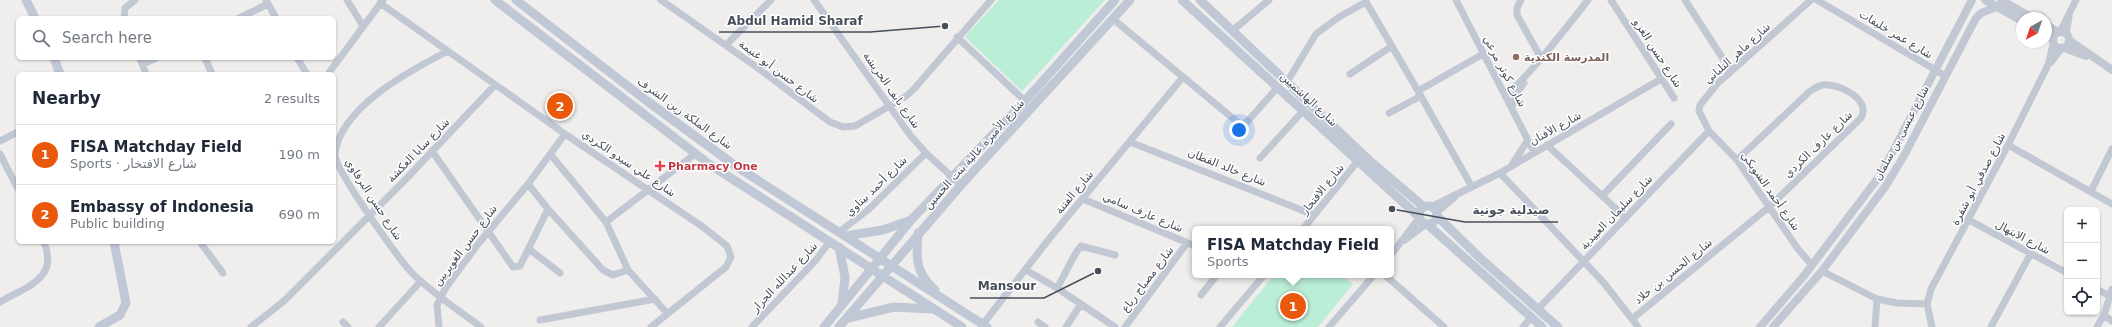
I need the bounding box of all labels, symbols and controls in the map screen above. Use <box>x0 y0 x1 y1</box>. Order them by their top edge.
street label: شارع عمر خليفات <box>1857 7 1935 61</box>
callout: Abdul Hamid Sharaf <box>719 8 870 32</box>
north arrow <box>2016 12 2052 48</box>
text: Abdul Hamid Sharaf <box>727 14 863 28</box>
search box <box>16 16 336 60</box>
street label: شارع حسن الغزو <box>1630 16 1685 90</box>
street label: شارع ماهر التلباني <box>1701 20 1773 87</box>
icon: search <box>30 27 52 49</box>
text: Search here <box>62 29 152 47</box>
street label: شارع كوثر مرعي <box>1480 33 1529 109</box>
street label: شارع حسن أبو غنيمة <box>736 36 822 106</box>
street label: شارع نايف الخريشة <box>860 49 923 131</box>
place label: المدرسة الكندية <box>1524 51 1609 64</box>
marker: المدرسة الكندية <box>1511 52 1521 62</box>
street label: شارع الهاشميين <box>1277 70 1340 129</box>
street label: شارع الملكة زين الشرف <box>635 75 735 152</box>
street label: شارع عيسى بن سلمان <box>1871 83 1932 183</box>
text: Nearby <box>32 88 101 108</box>
text: 2 results <box>264 91 320 106</box>
pin: 2 <box>547 91 573 121</box>
street label: شارع الأميرة عالية بنت الحسين <box>921 96 1027 212</box>
street label: شارع الأفنان <box>1527 108 1583 148</box>
street label: شارع عارف الكردي <box>1781 108 1855 180</box>
street label: شارع سابا العكشة <box>385 116 452 185</box>
your location <box>1229 120 1249 140</box>
street label: شارع علي سيدو الكردي <box>579 127 678 200</box>
street label: شارع صدقي أبو شقرة <box>1948 130 2008 228</box>
text: FISA Matchday Field <box>70 138 242 156</box>
street label: شارع خالد القطان <box>1186 146 1268 189</box>
text: 1 <box>40 147 50 162</box>
text: 190 m <box>278 147 320 162</box>
street label: شارع أحمد الشوبكي <box>1738 149 1804 233</box>
street label: شارع أحمد بيتاوي <box>842 153 910 219</box>
text: Sports · شارع الافتخار <box>70 156 197 171</box>
street label: شارع حسن البرقاوي <box>342 156 405 243</box>
place label: Pharmacy One <box>668 160 758 173</box>
marker: Pharmacy One <box>655 161 665 171</box>
street label: شارع الافتخار <box>1297 161 1347 218</box>
street label: شارع الفتنة <box>1053 168 1096 217</box>
street label: شارع سليمان العبيدية <box>1577 172 1655 252</box>
street label: شارع عارف سامي <box>1101 190 1185 235</box>
text: Embassy of Indonesia <box>70 198 254 216</box>
callout: صيدلية جونية <box>1465 198 1558 222</box>
street label: شارع حسن الغويريين <box>431 202 500 288</box>
text: صيدلية جونية <box>1472 203 1550 218</box>
text: 2 <box>40 207 50 222</box>
text: 690 m <box>278 207 320 222</box>
map controls <box>2064 207 2100 315</box>
button: + <box>2064 207 2100 243</box>
text: Public building <box>70 216 165 231</box>
street label: شارع الابتهال <box>1993 218 2052 257</box>
popup <box>1192 226 1394 278</box>
text: FISA Matchday Field <box>1207 236 1379 254</box>
street label: شارع الحسن بن خلاد <box>1632 236 1715 307</box>
street label: شارع عبدالله الجزار <box>748 240 820 316</box>
button: − <box>2064 243 2100 279</box>
street label: شارع مصباح رباع <box>1118 244 1176 315</box>
text: Sports <box>1207 254 1249 269</box>
callout: Mansour <box>970 274 1044 298</box>
text: Mansour <box>978 279 1036 293</box>
button: locate <box>2064 279 2100 315</box>
pin: 1 <box>1280 291 1306 321</box>

